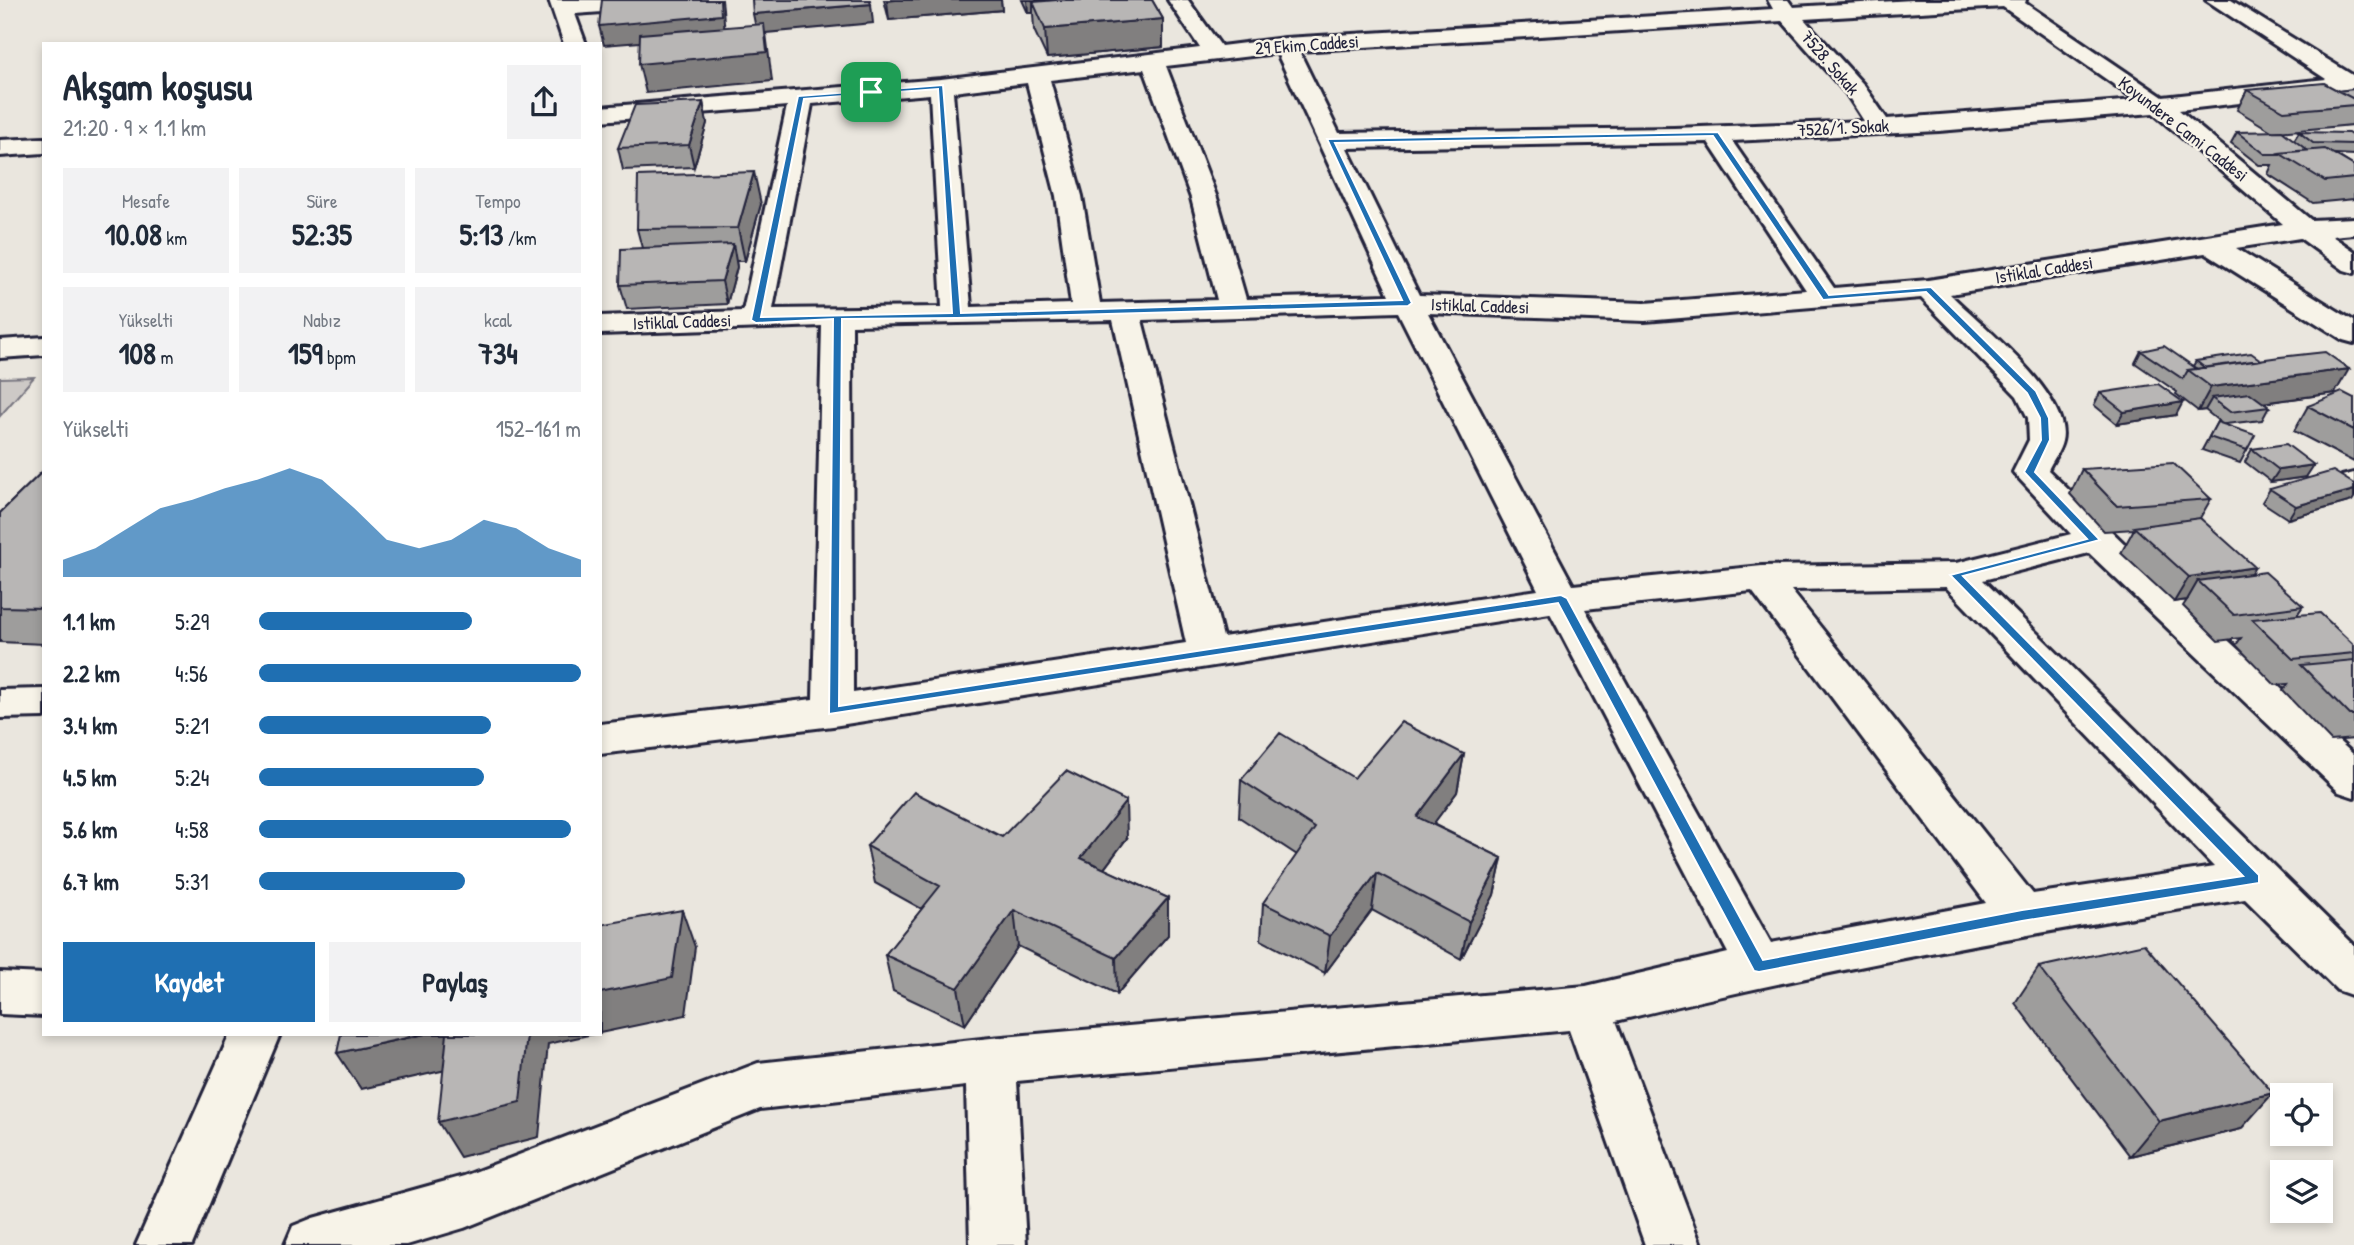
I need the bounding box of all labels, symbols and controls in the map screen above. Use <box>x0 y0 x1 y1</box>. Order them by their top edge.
street label: 7528. Sokak <box>1795 25 1866 101</box>
street label: 29 Ekim Caddesi <box>1254 28 1360 61</box>
text: Akşam koşusu <box>63 60 252 112</box>
pin <box>841 62 901 122</box>
button: share <box>507 65 581 139</box>
street label: Koyundere Cami Caddesi <box>2113 70 2253 187</box>
icon: arrive <box>852 73 890 111</box>
text: 21:20 · 9 × 1.1 km <box>63 112 206 143</box>
street label: 7526/1. Sokak <box>1796 113 1890 142</box>
text: Mesafe <box>122 188 170 214</box>
text: Süre <box>306 188 338 214</box>
text: Tempo <box>475 188 521 214</box>
text: 10.08 <box>105 214 162 254</box>
text: 52:35 <box>292 214 352 254</box>
text: 5:13 <box>459 214 503 254</box>
text: km <box>162 225 187 251</box>
text: /km <box>503 225 537 251</box>
street label: Istiklal Caddesi <box>1993 249 2095 290</box>
street label: Istiklal Caddesi <box>1430 291 1530 320</box>
text: Yükselti <box>119 307 173 333</box>
text: Nabız <box>303 307 341 333</box>
text: kcal <box>484 307 512 333</box>
street label: Istiklal Caddesi <box>632 307 732 336</box>
text: 108 <box>119 333 156 373</box>
text: 159 <box>288 333 323 373</box>
text: 734 <box>478 333 518 373</box>
text: m <box>156 344 173 370</box>
text: bpm <box>323 344 356 370</box>
text: Yükselti <box>63 413 129 444</box>
text: 152–161 m <box>496 413 581 444</box>
text: 1.1 km <box>63 606 115 637</box>
text: 5:29 <box>175 606 209 637</box>
text: 2.2 km <box>63 658 120 689</box>
text: 4:56 <box>175 658 208 689</box>
text: 3.4 km <box>63 710 117 741</box>
text: 5:21 <box>175 710 209 741</box>
text: 4.5 km <box>63 762 117 793</box>
text: 5:24 <box>175 762 209 793</box>
text: 5.6 km <box>63 814 117 845</box>
text: 4:58 <box>175 814 209 845</box>
text: 6.7 km <box>63 866 119 897</box>
text: 5:31 <box>175 866 209 897</box>
button: Kaydet <box>63 942 315 1022</box>
button: Paylaş <box>329 942 581 1022</box>
map controls <box>2270 1083 2333 1223</box>
button: locate <box>2270 1083 2333 1146</box>
button: layers <box>2270 1160 2333 1223</box>

